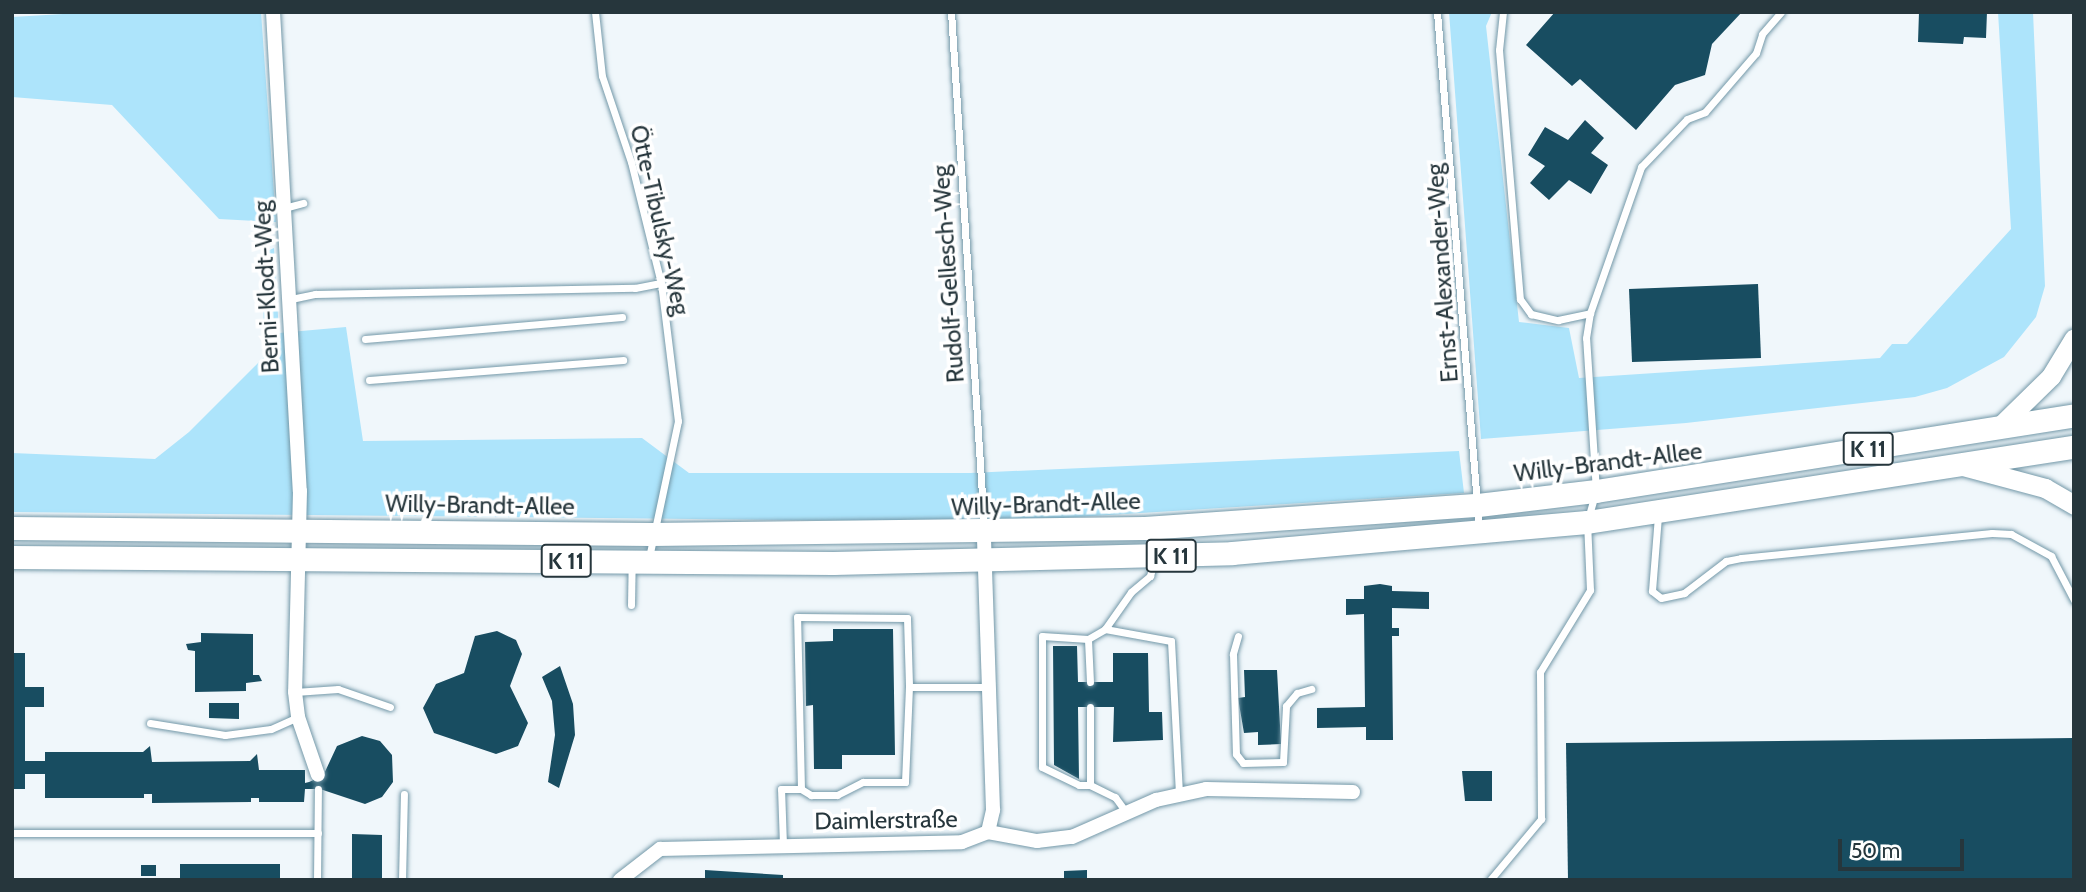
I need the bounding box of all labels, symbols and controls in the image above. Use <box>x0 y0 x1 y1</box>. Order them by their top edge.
street label: Ötte-Tibulsky-Weg <box>624 122 696 318</box>
street label: Ernst-Alexander-Weg <box>1420 163 1464 383</box>
street label: Rudolf-Gellesch-Weg <box>926 164 970 384</box>
street label: Berni-Klodt-Weg <box>247 200 285 374</box>
road number: K 11 <box>1842 430 1894 468</box>
street label: Willy-Brandt-Allee <box>1512 436 1704 488</box>
street label: Willy-Brandt-Allee <box>951 486 1141 522</box>
street label: Willy-Brandt-Allee <box>385 489 575 521</box>
road number: K 11 <box>1145 536 1197 576</box>
road number: K 11 <box>540 541 592 580</box>
street label: Daimlerstraße <box>814 804 958 836</box>
scale bar <box>1841 826 1967 870</box>
text: 50 m <box>1851 838 1900 863</box>

